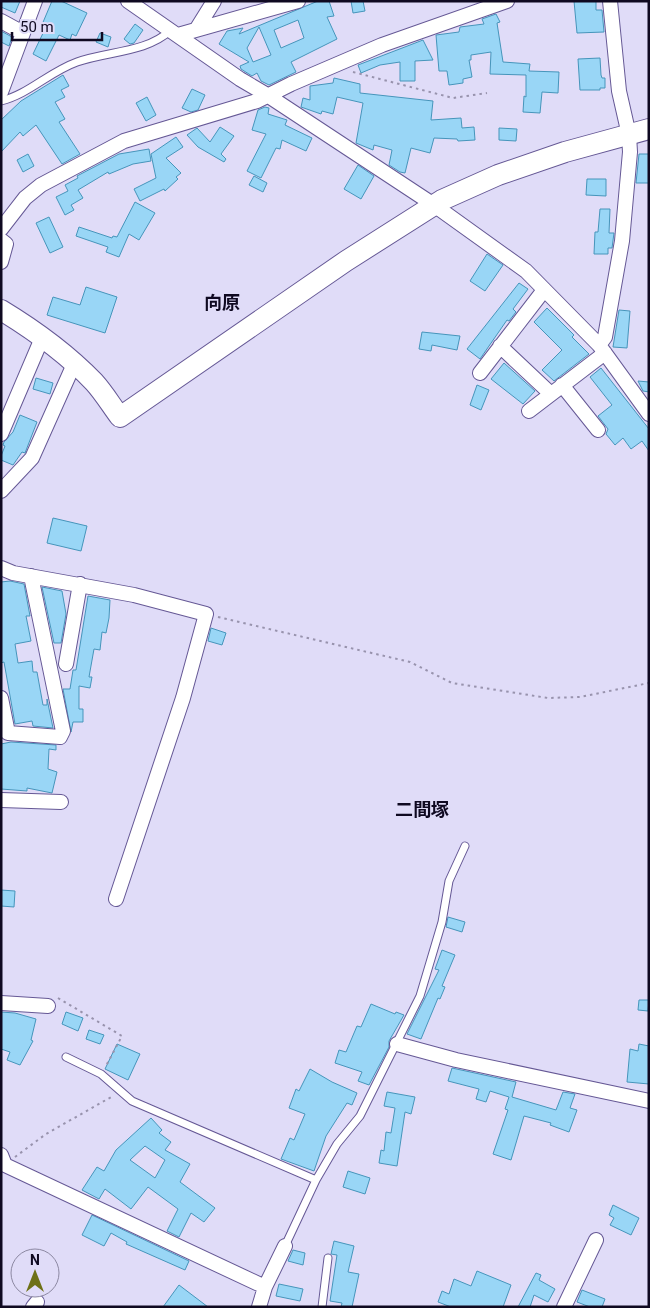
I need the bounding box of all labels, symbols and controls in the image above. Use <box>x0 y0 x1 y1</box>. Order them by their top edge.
scale bar <box>12 10 102 42</box>
text: 50 m <box>20 18 54 36</box>
district label: 向原 <box>204 292 240 313</box>
district label: 二間塚 <box>395 799 449 820</box>
north arrow <box>10 1248 60 1298</box>
text: N <box>30 1252 40 1268</box>

